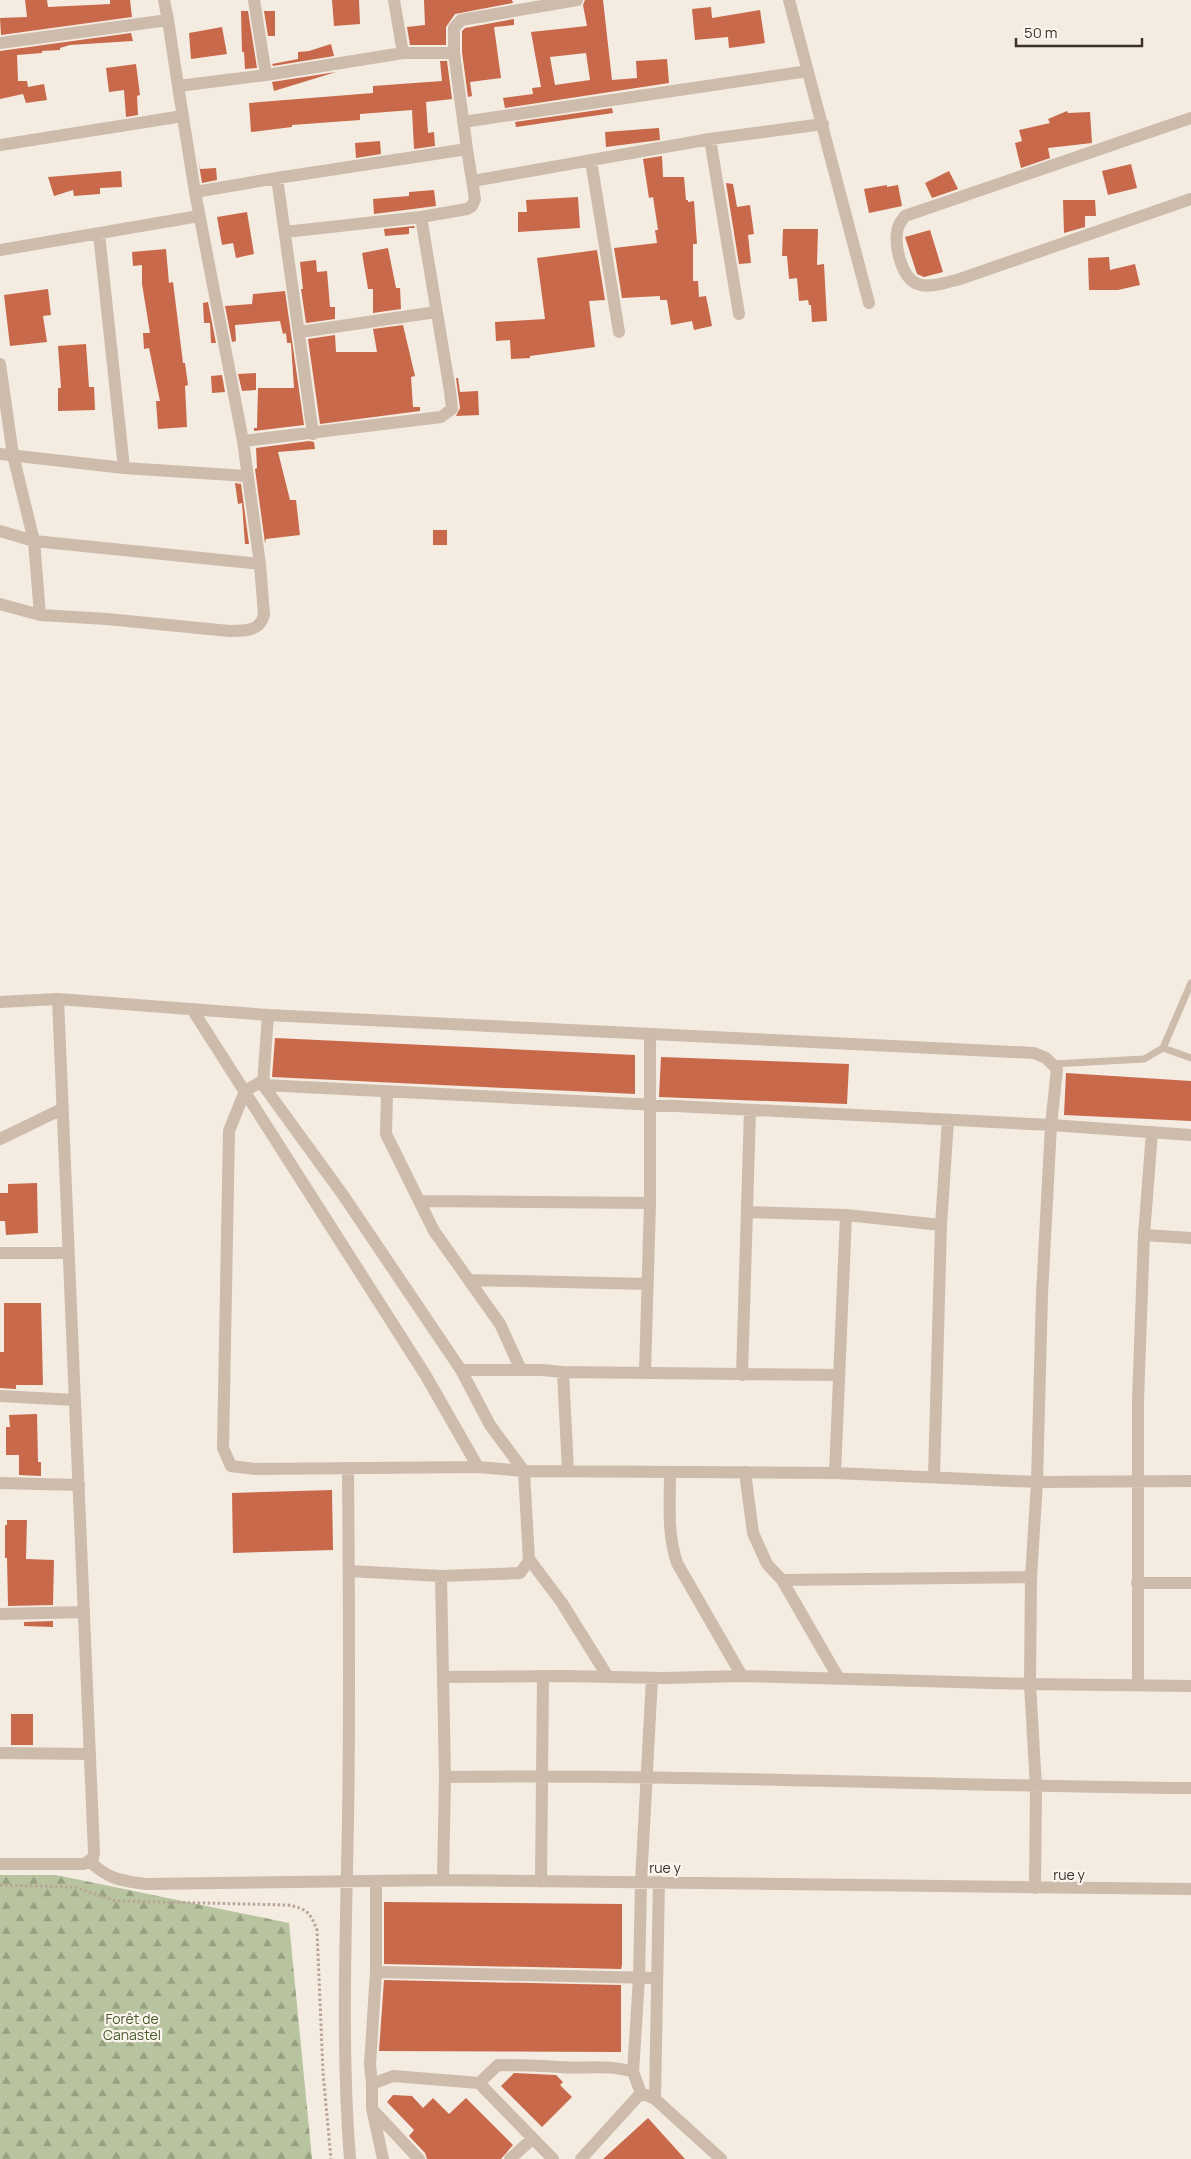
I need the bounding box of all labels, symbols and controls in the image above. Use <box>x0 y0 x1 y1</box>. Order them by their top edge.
scale bar <box>1016 15 1142 47</box>
text: 50 m <box>1024 22 1058 43</box>
street label: rue y <box>649 1858 681 1877</box>
street label: rue y <box>1053 1865 1085 1884</box>
park label: Forêt de Canastel <box>103 2009 161 2044</box>

